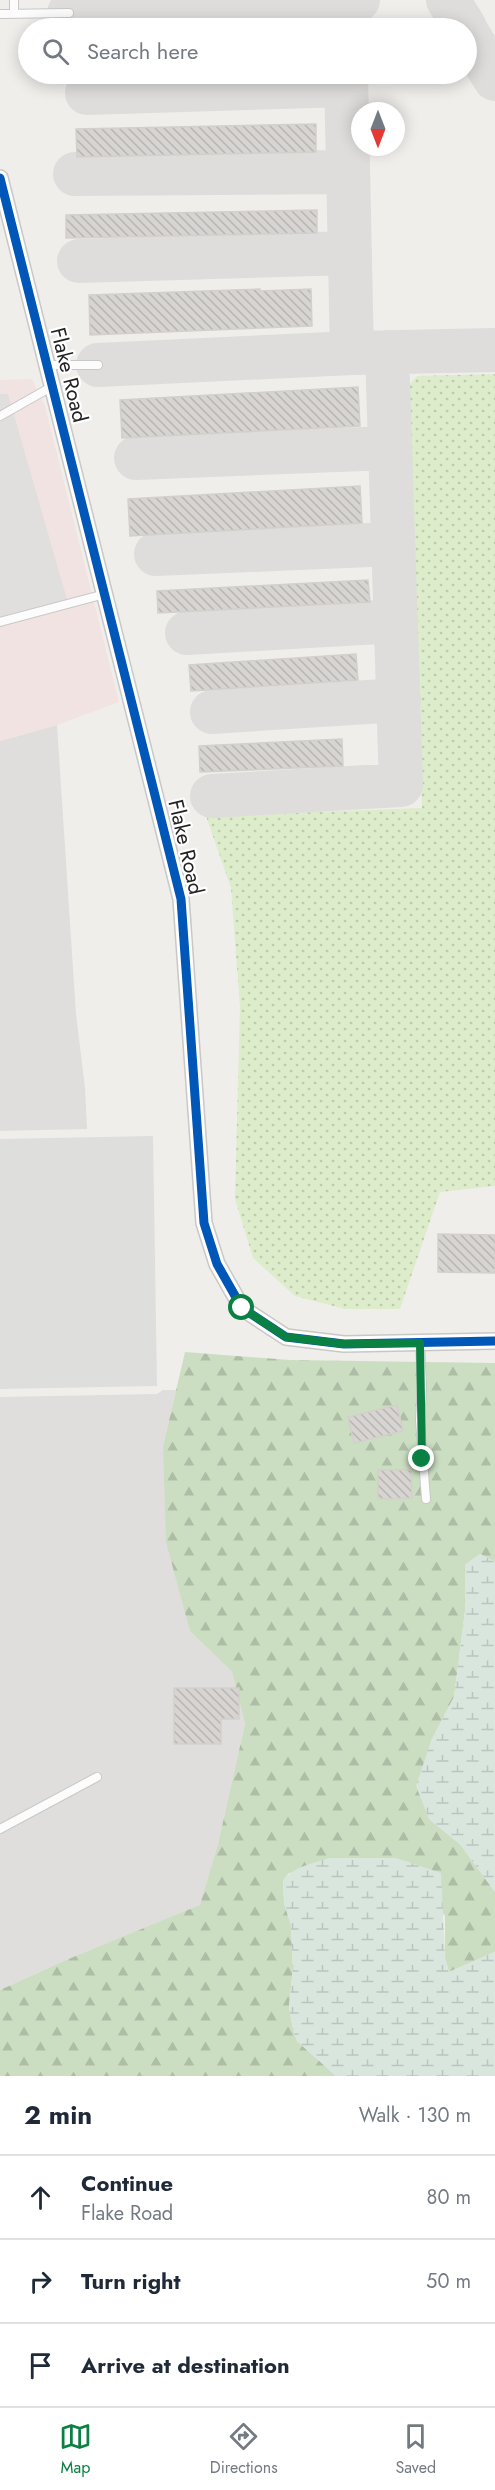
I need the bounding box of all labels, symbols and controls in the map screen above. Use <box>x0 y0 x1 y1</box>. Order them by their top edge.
search box <box>18 18 477 84</box>
icon: search <box>39 35 72 68</box>
text: Search here <box>87 35 198 67</box>
north arrow <box>351 102 405 156</box>
street label: Flake Road <box>43 324 95 426</box>
street label: Flake Road <box>160 796 212 898</box>
route start <box>228 1294 254 1320</box>
route end <box>408 1445 434 1471</box>
text: 2 min <box>24 2096 92 2134</box>
text: Walk · 130 m <box>359 2101 471 2130</box>
text: Continue <box>81 2167 173 2199</box>
icon: ahead <box>24 2181 57 2214</box>
text: 80 m <box>426 2183 471 2212</box>
text: Flake Road <box>81 2199 173 2228</box>
icon: right <box>24 2265 57 2298</box>
text: Turn right <box>81 2265 181 2297</box>
text: 50 m <box>426 2267 471 2296</box>
icon: arrive <box>24 2349 57 2382</box>
text: Arrive at destination <box>81 2349 290 2381</box>
tab: Map <box>59 2420 92 2479</box>
tab: Directions <box>210 2420 278 2479</box>
tab: Saved <box>395 2420 436 2479</box>

